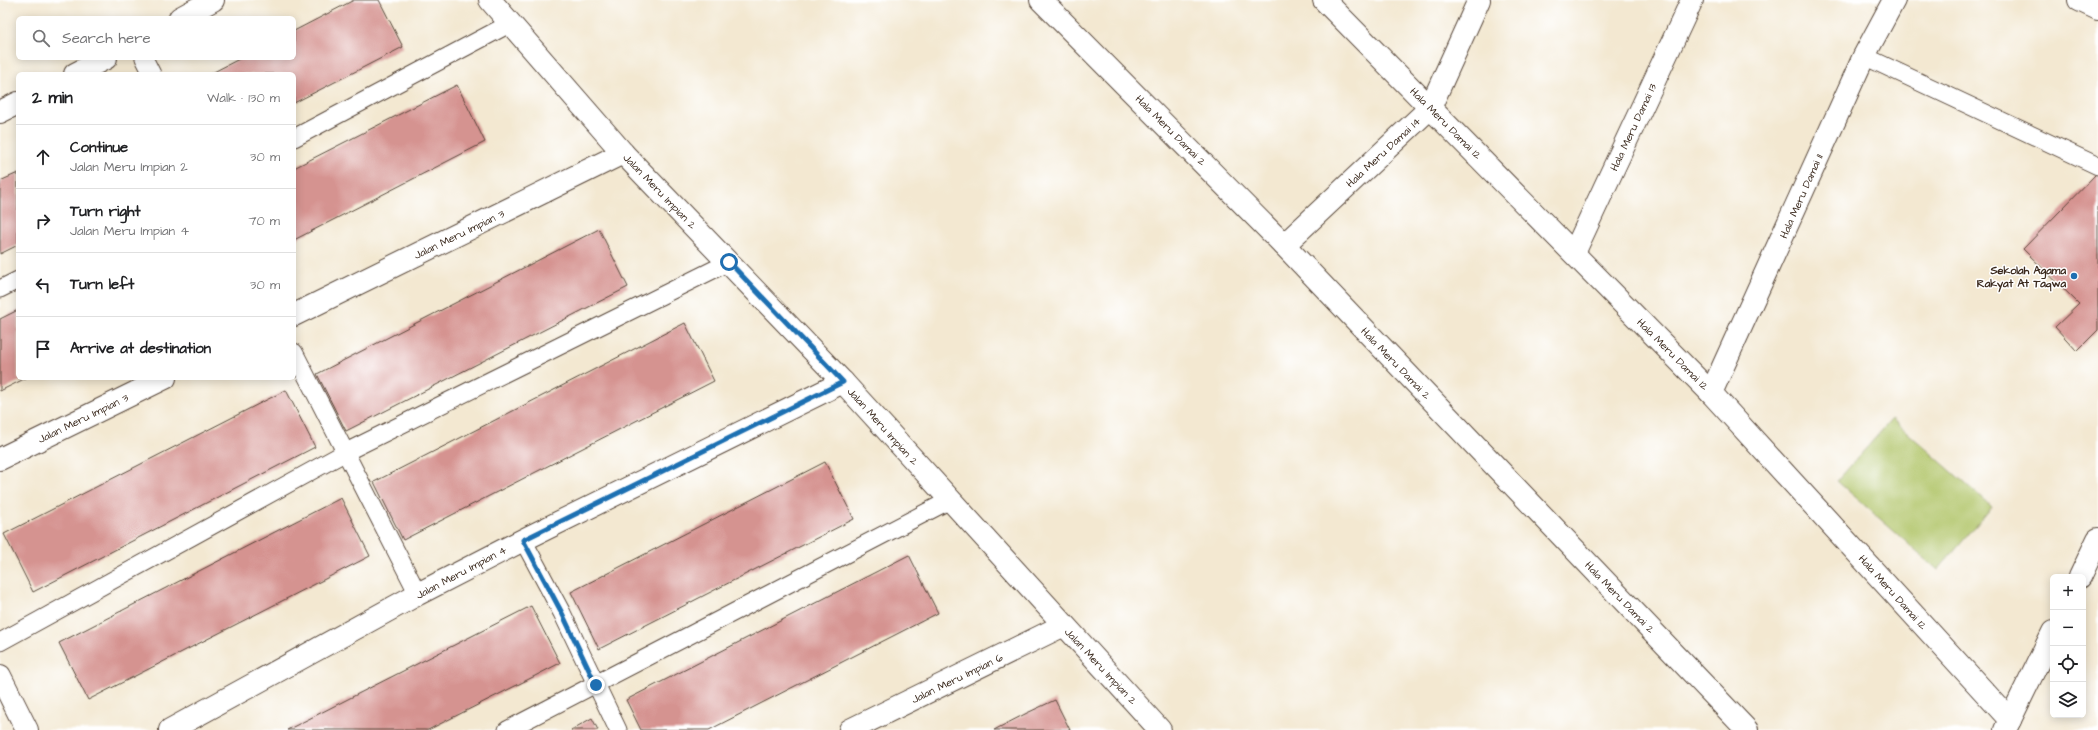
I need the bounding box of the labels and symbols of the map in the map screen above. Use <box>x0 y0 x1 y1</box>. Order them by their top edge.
street label: Hala Meru Damai 13 <box>1607 81 1661 173</box>
street label: Hala Meru Damai 12 <box>1406 84 1485 163</box>
street label: Hala Meru Damai 2 <box>1132 92 1210 170</box>
street label: Hala Meru Damai 14 <box>1343 113 1424 191</box>
street label: Jalan Meru Impian 2 <box>620 150 700 233</box>
street label: Hala Meru Damai 11 <box>1776 151 1827 241</box>
street label: Jalan Meru Impian 3 <box>411 206 507 263</box>
route start <box>720 253 738 271</box>
place label: Sekolah Agama Rakyat At Taqwa <box>1977 263 2066 293</box>
marker: Sekolah Agama Rakyat At Taqwa <box>2069 271 2079 281</box>
street label: Hala Meru Damai 12 <box>1633 315 1712 394</box>
street label: Hala Meru Damai 2 <box>1357 324 1434 403</box>
street label: Jalan Meru Impian 2 <box>844 384 922 469</box>
street label: Jalan Meru Impian 3 <box>35 390 131 447</box>
street label: Jalan Meru Impian 4 <box>413 542 510 603</box>
street label: Hala Meru Damai 12 <box>1855 552 1931 633</box>
street label: Hala Meru Damai 2 <box>1581 558 1658 637</box>
street label: Jalan Meru Impian 2 <box>1061 625 1141 708</box>
street label: Jalan Meru Impian 6 <box>909 650 1006 707</box>
route end <box>587 676 605 694</box>

